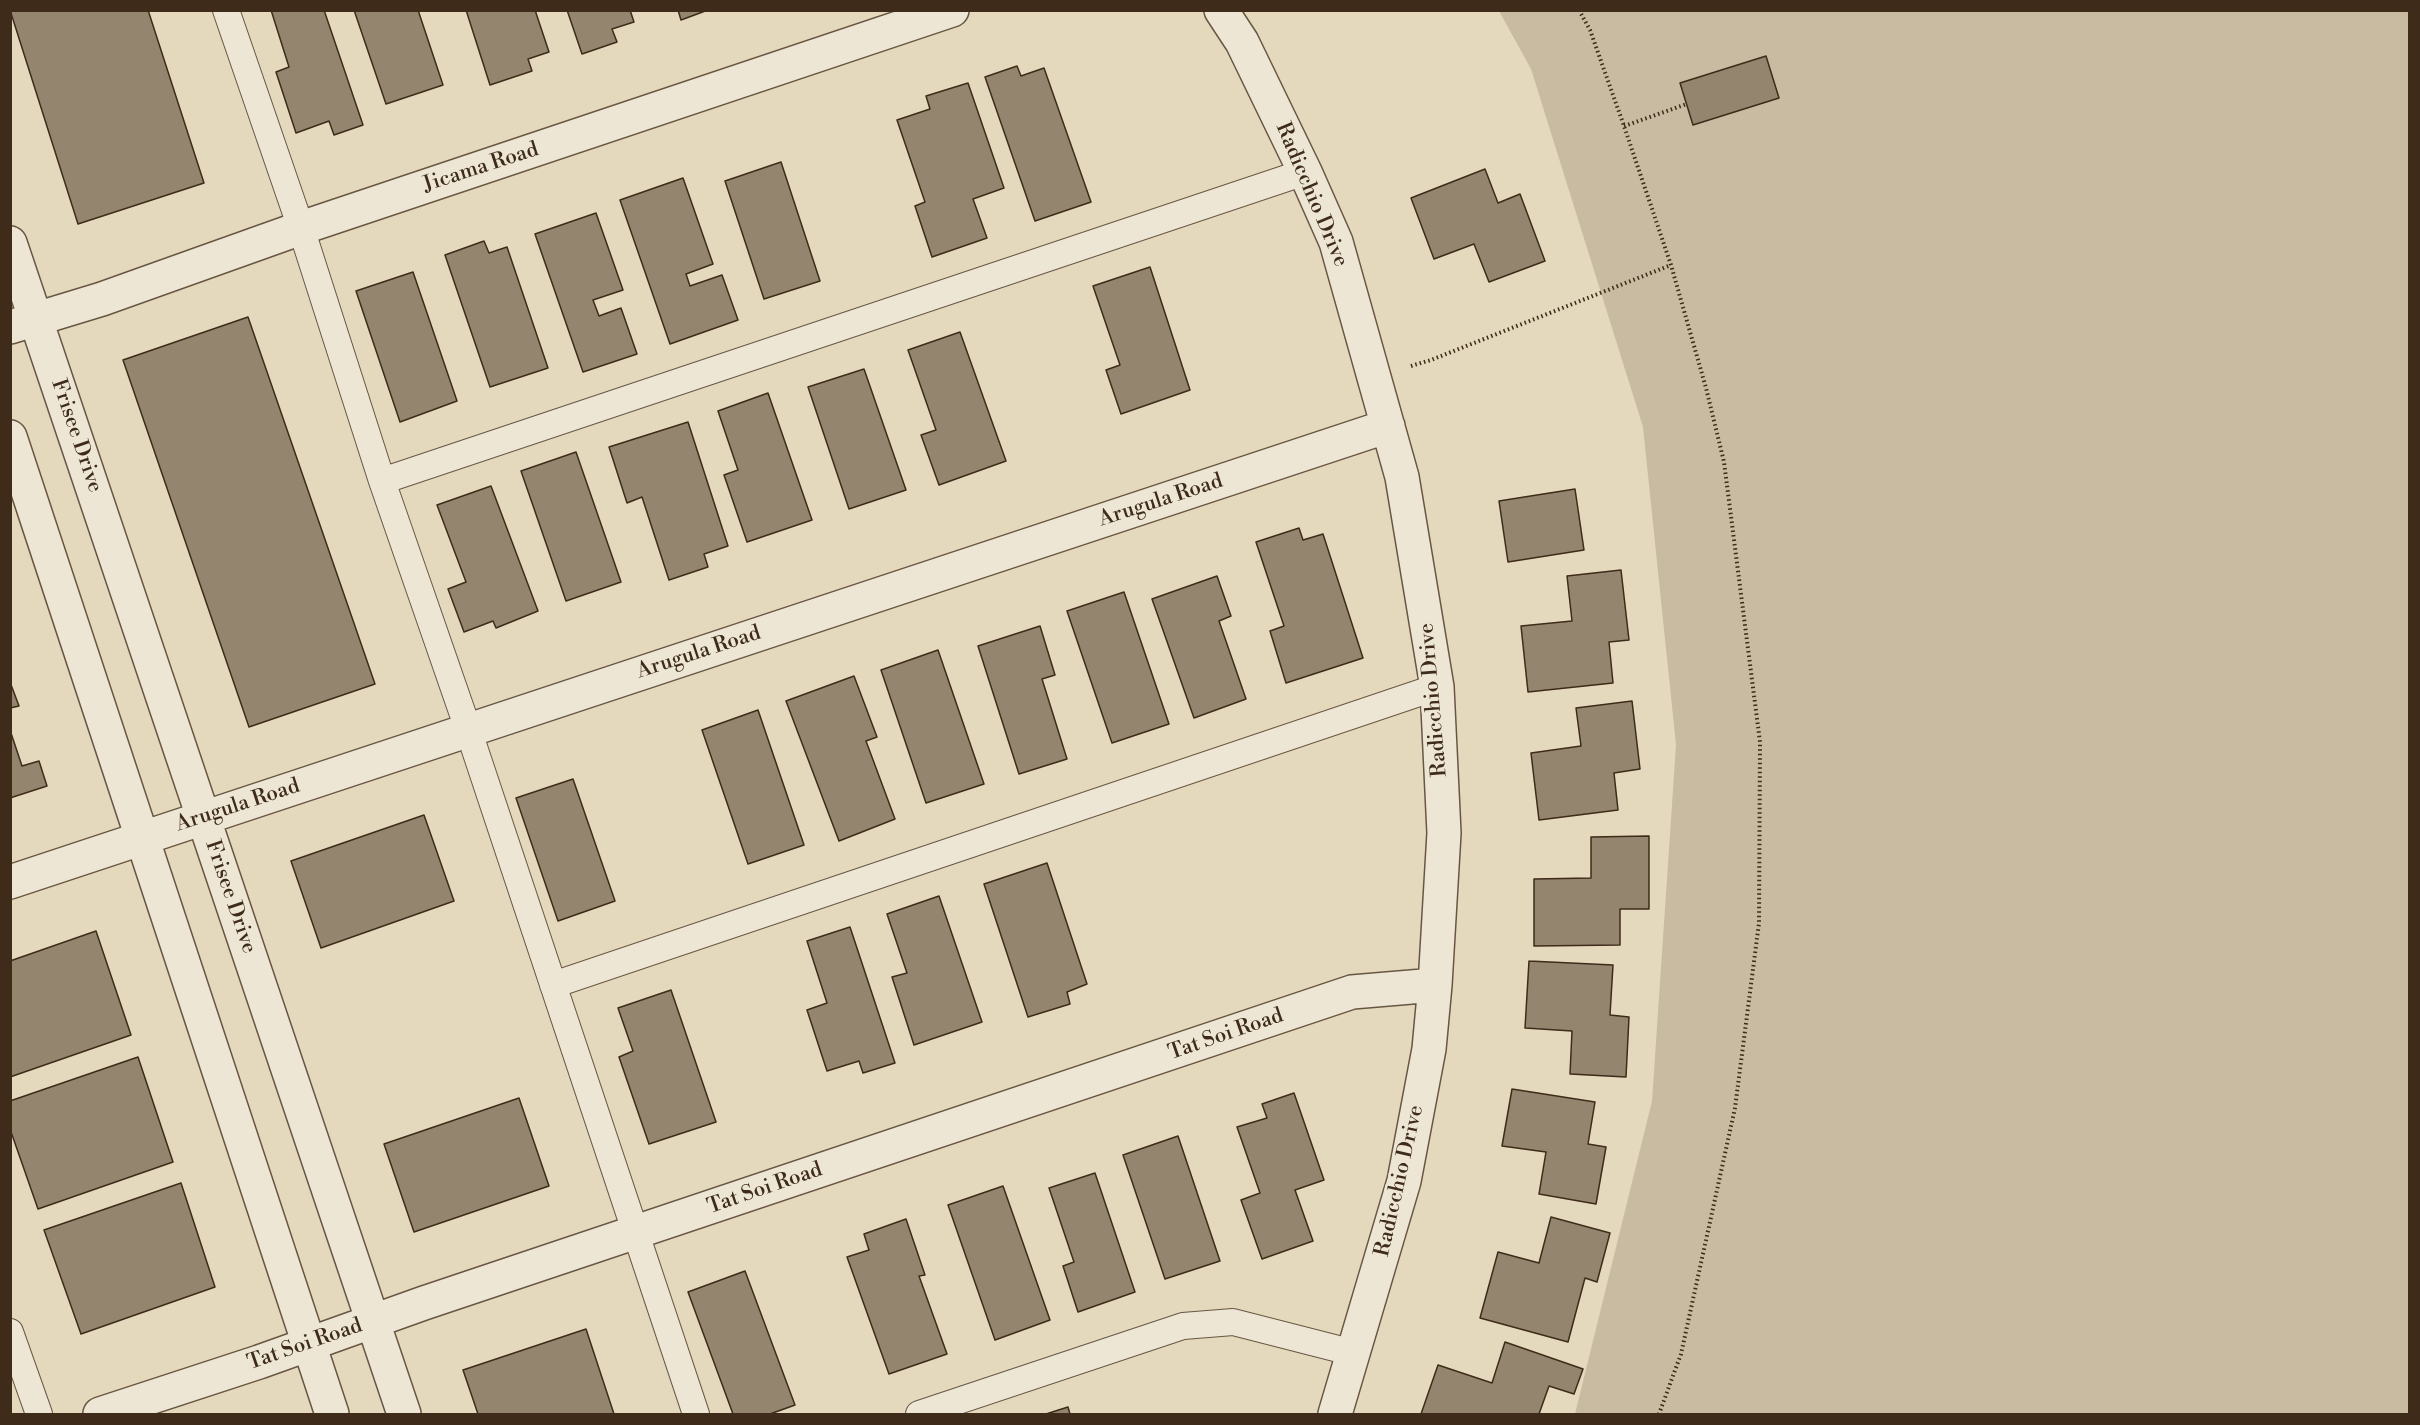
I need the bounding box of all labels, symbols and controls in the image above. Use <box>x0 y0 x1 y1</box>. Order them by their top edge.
street label: Radicchio Drive <box>1269 119 1353 271</box>
street label: Jicama Road <box>420 137 542 199</box>
street label: Frisee Drive <box>45 376 107 496</box>
street label: Arugula Road <box>1096 469 1226 533</box>
street label: Arugula Road <box>634 621 764 685</box>
street label: Radicchio Drive <box>1415 622 1453 778</box>
street label: Arugula Road <box>173 774 303 838</box>
street label: Frisee Drive <box>199 837 261 957</box>
street label: Tat Soi Road <box>1165 1004 1287 1066</box>
street label: Radicchio Drive <box>1370 1103 1430 1259</box>
street label: Tat Soi Road <box>704 1158 826 1220</box>
street label: Tat Soi Road <box>244 1314 366 1376</box>

